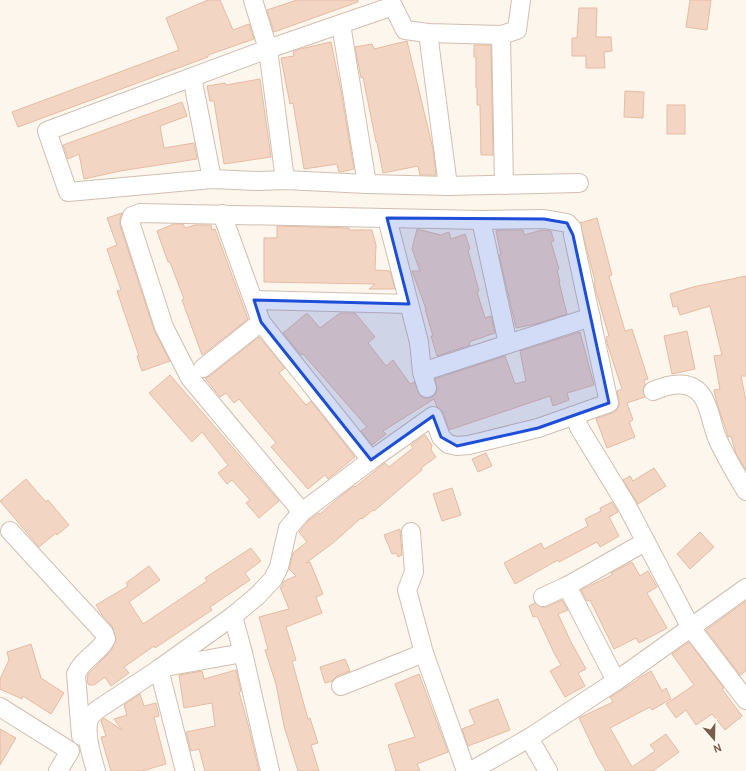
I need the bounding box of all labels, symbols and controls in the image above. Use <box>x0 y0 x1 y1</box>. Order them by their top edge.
north arrow <box>694 719 734 759</box>
text: N <box>711 740 723 756</box>

